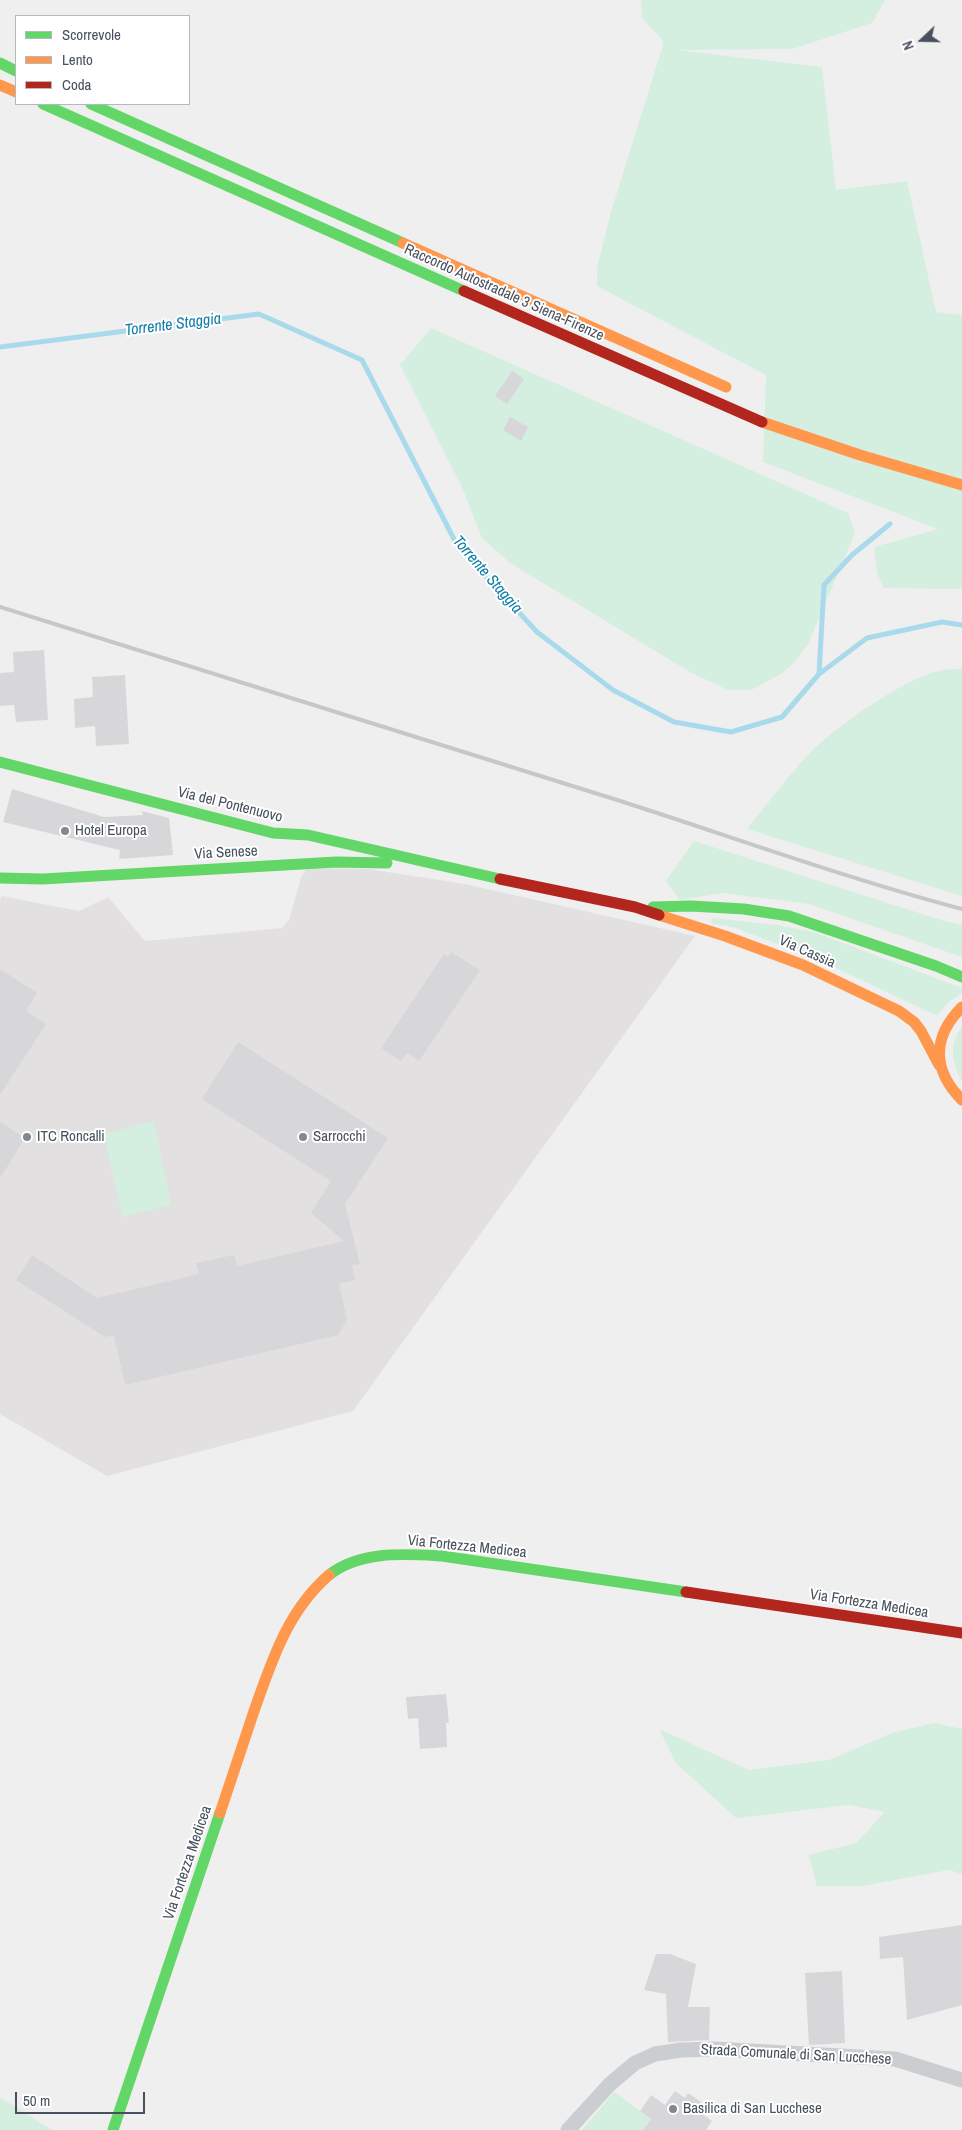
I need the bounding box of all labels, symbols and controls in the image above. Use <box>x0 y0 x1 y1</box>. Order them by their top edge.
legend <box>15 15 190 105</box>
north arrow <box>897 15 947 65</box>
text: Scorrevole <box>62 24 121 45</box>
text: N <box>898 38 918 52</box>
text: Lento <box>62 49 93 70</box>
text: Coda <box>62 74 91 95</box>
street label: Raccordo Autostradale 3 Siena-Firenze <box>401 241 607 345</box>
water label: Torrente Staggia <box>124 310 222 340</box>
water label: Torrente Staggia <box>448 532 526 618</box>
street label: Via del Pontenuovo <box>176 783 284 827</box>
place label: Hotel Europa <box>75 822 147 840</box>
marker: Hotel Europa <box>59 825 71 837</box>
street label: Via Senese <box>194 842 258 864</box>
street label: Via Cassia <box>776 932 838 972</box>
place label: ITC Roncalli <box>37 1128 105 1146</box>
place label: Sarrocchi <box>313 1128 366 1146</box>
marker: ITC Roncalli <box>21 1131 33 1143</box>
marker: Sarrocchi <box>297 1131 309 1143</box>
street label: Via Fortezza Medicea <box>407 1532 527 1562</box>
street label: Via Fortezza Medicea <box>809 1586 929 1622</box>
street label: Via Fortezza Medicea <box>160 1804 216 1922</box>
street label: Strada Comunale di San Lucchese <box>700 2041 892 2069</box>
scale bar <box>18 2082 148 2114</box>
text: 50 m <box>23 2090 50 2111</box>
place label: Basilica di San Lucchese <box>683 2100 822 2118</box>
marker: Basilica di San Lucchese <box>667 2103 679 2115</box>

